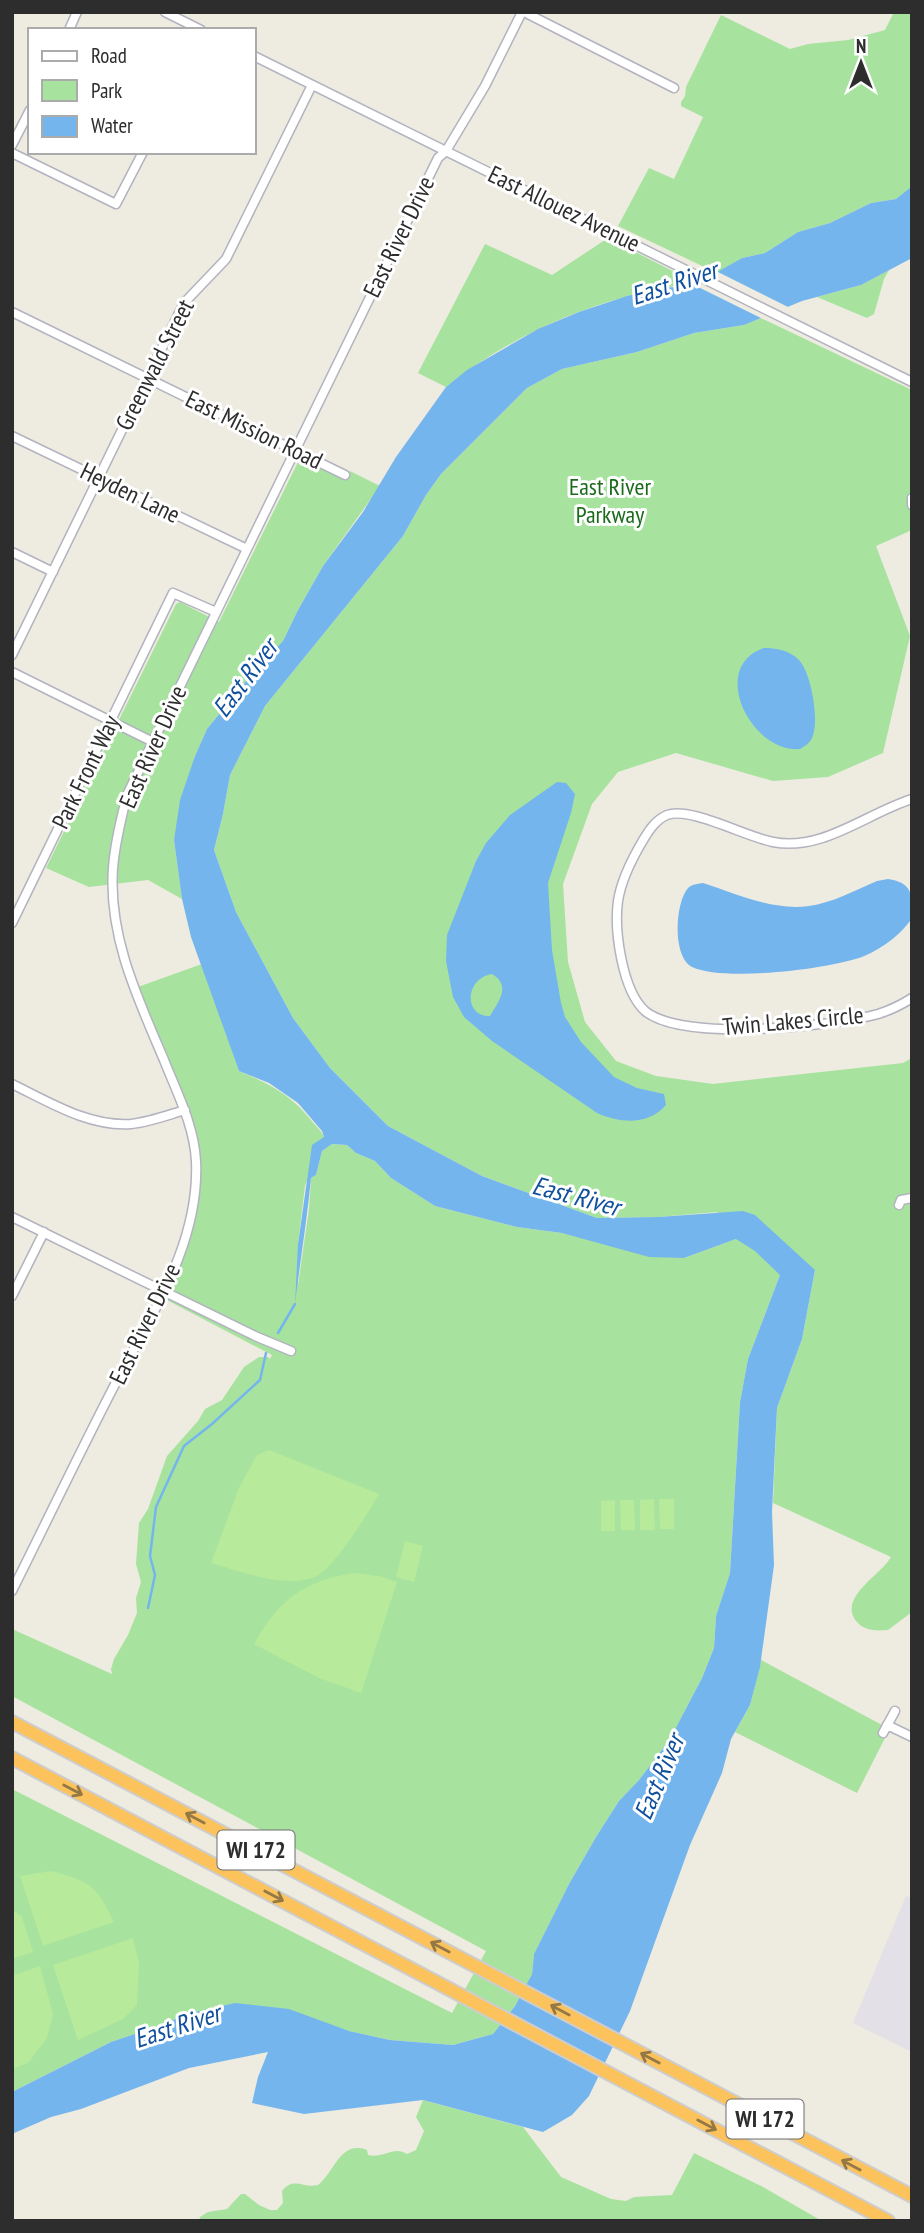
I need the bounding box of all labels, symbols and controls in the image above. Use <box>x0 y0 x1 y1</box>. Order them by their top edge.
legend <box>28 28 256 154</box>
north arrow <box>826 28 896 98</box>
text: N <box>856 34 866 58</box>
text: Road <box>91 42 127 69</box>
text: Park <box>91 77 122 104</box>
text: Water <box>91 112 133 139</box>
street label: East Allouez Avenue <box>483 158 645 259</box>
street label: East River Drive <box>356 171 441 302</box>
water label: East River <box>626 252 725 312</box>
street label: Greenwald Street <box>108 294 201 436</box>
street label: East Mission Road <box>181 383 328 476</box>
street label: Heyden Lane <box>75 455 185 530</box>
park label: East River Parkway <box>569 471 652 530</box>
water label: East River <box>205 629 287 723</box>
street label: East River Drive <box>112 681 193 813</box>
street label: Park Front Way <box>45 710 126 834</box>
street label: Twin Lakes Circle <box>721 999 865 1042</box>
water label: East River <box>529 1168 627 1224</box>
street label: East River Drive <box>102 1258 187 1389</box>
water label: East River <box>626 1726 693 1824</box>
one-way arrow <box>62 1783 82 1797</box>
one-way arrow <box>185 1811 206 1824</box>
road number: WI 172 <box>218 1830 294 1870</box>
one-way arrow <box>263 1890 284 1903</box>
one-way arrow <box>430 1939 451 1953</box>
water label: East River <box>129 1995 228 2055</box>
one-way arrow <box>550 2003 570 2017</box>
one-way arrow <box>641 2051 661 2065</box>
road number: WI 172 <box>726 2100 804 2138</box>
one-way arrow <box>696 2119 717 2132</box>
one-way arrow <box>842 2157 862 2171</box>

